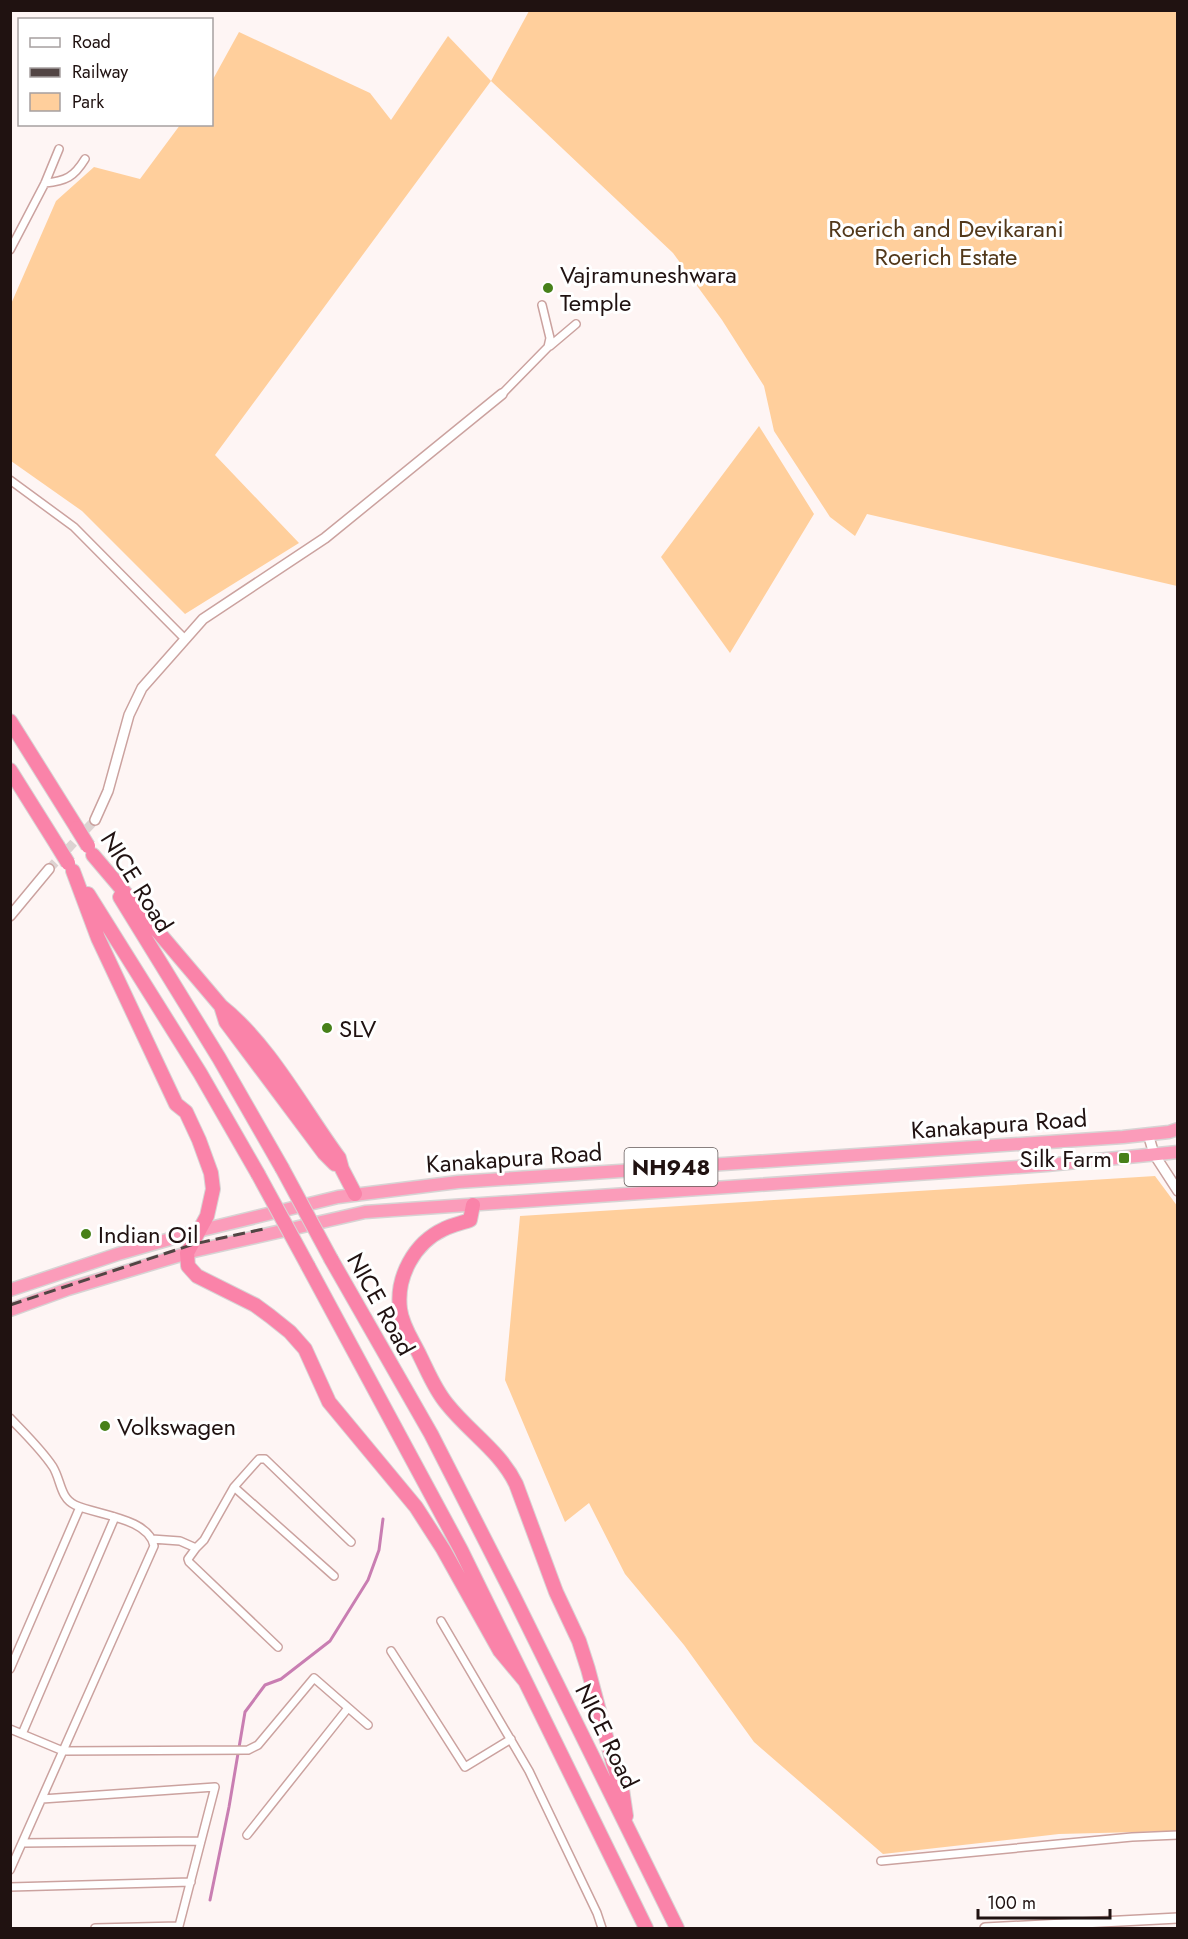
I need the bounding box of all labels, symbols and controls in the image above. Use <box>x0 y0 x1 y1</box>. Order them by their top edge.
legend <box>18 18 213 126</box>
text: Road <box>72 29 111 55</box>
text: Railway <box>72 59 128 85</box>
text: Park <box>72 89 104 115</box>
park label: Roerich and Devikarani Roerich Estate <box>828 211 1064 274</box>
place label: Vajramuneshwara Temple <box>560 257 737 320</box>
marker: Vajramuneshwara Temple <box>541 281 555 295</box>
street label: NICE Road <box>92 825 182 939</box>
place label: SLV <box>339 1011 377 1046</box>
marker: SLV <box>320 1021 334 1035</box>
street label: Kanakapura Road <box>910 1100 1088 1148</box>
street label: Kanakapura Road <box>425 1134 603 1182</box>
place label: Silk Farm <box>1020 1141 1112 1176</box>
road number: NH948 <box>624 1148 718 1186</box>
marker: Silk Farm <box>1117 1151 1131 1165</box>
place label: Indian Oil <box>98 1217 198 1252</box>
marker: Indian Oil <box>79 1227 93 1241</box>
street label: NICE Road <box>338 1246 424 1362</box>
place label: Volkswagen <box>117 1409 236 1444</box>
marker: Volkswagen <box>98 1419 112 1433</box>
street label: NICE Road <box>566 1678 648 1794</box>
scale bar <box>978 1882 1110 1920</box>
text: 100 m <box>987 1890 1036 1916</box>

